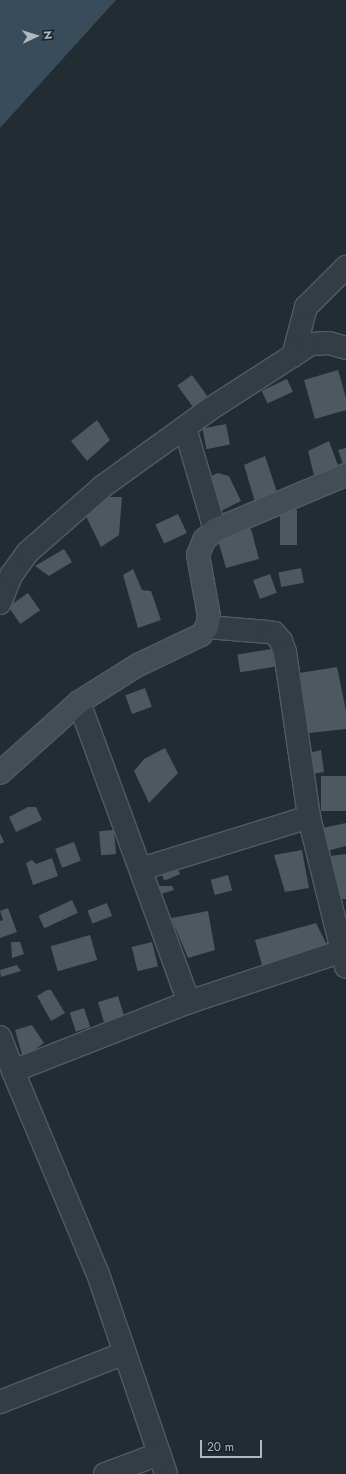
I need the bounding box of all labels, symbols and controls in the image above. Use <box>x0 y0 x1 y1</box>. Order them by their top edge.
north arrow <box>16 16 56 56</box>
text: N <box>40 30 56 40</box>
scale bar <box>202 1432 264 1458</box>
text: 20 m <box>207 1438 234 1456</box>

